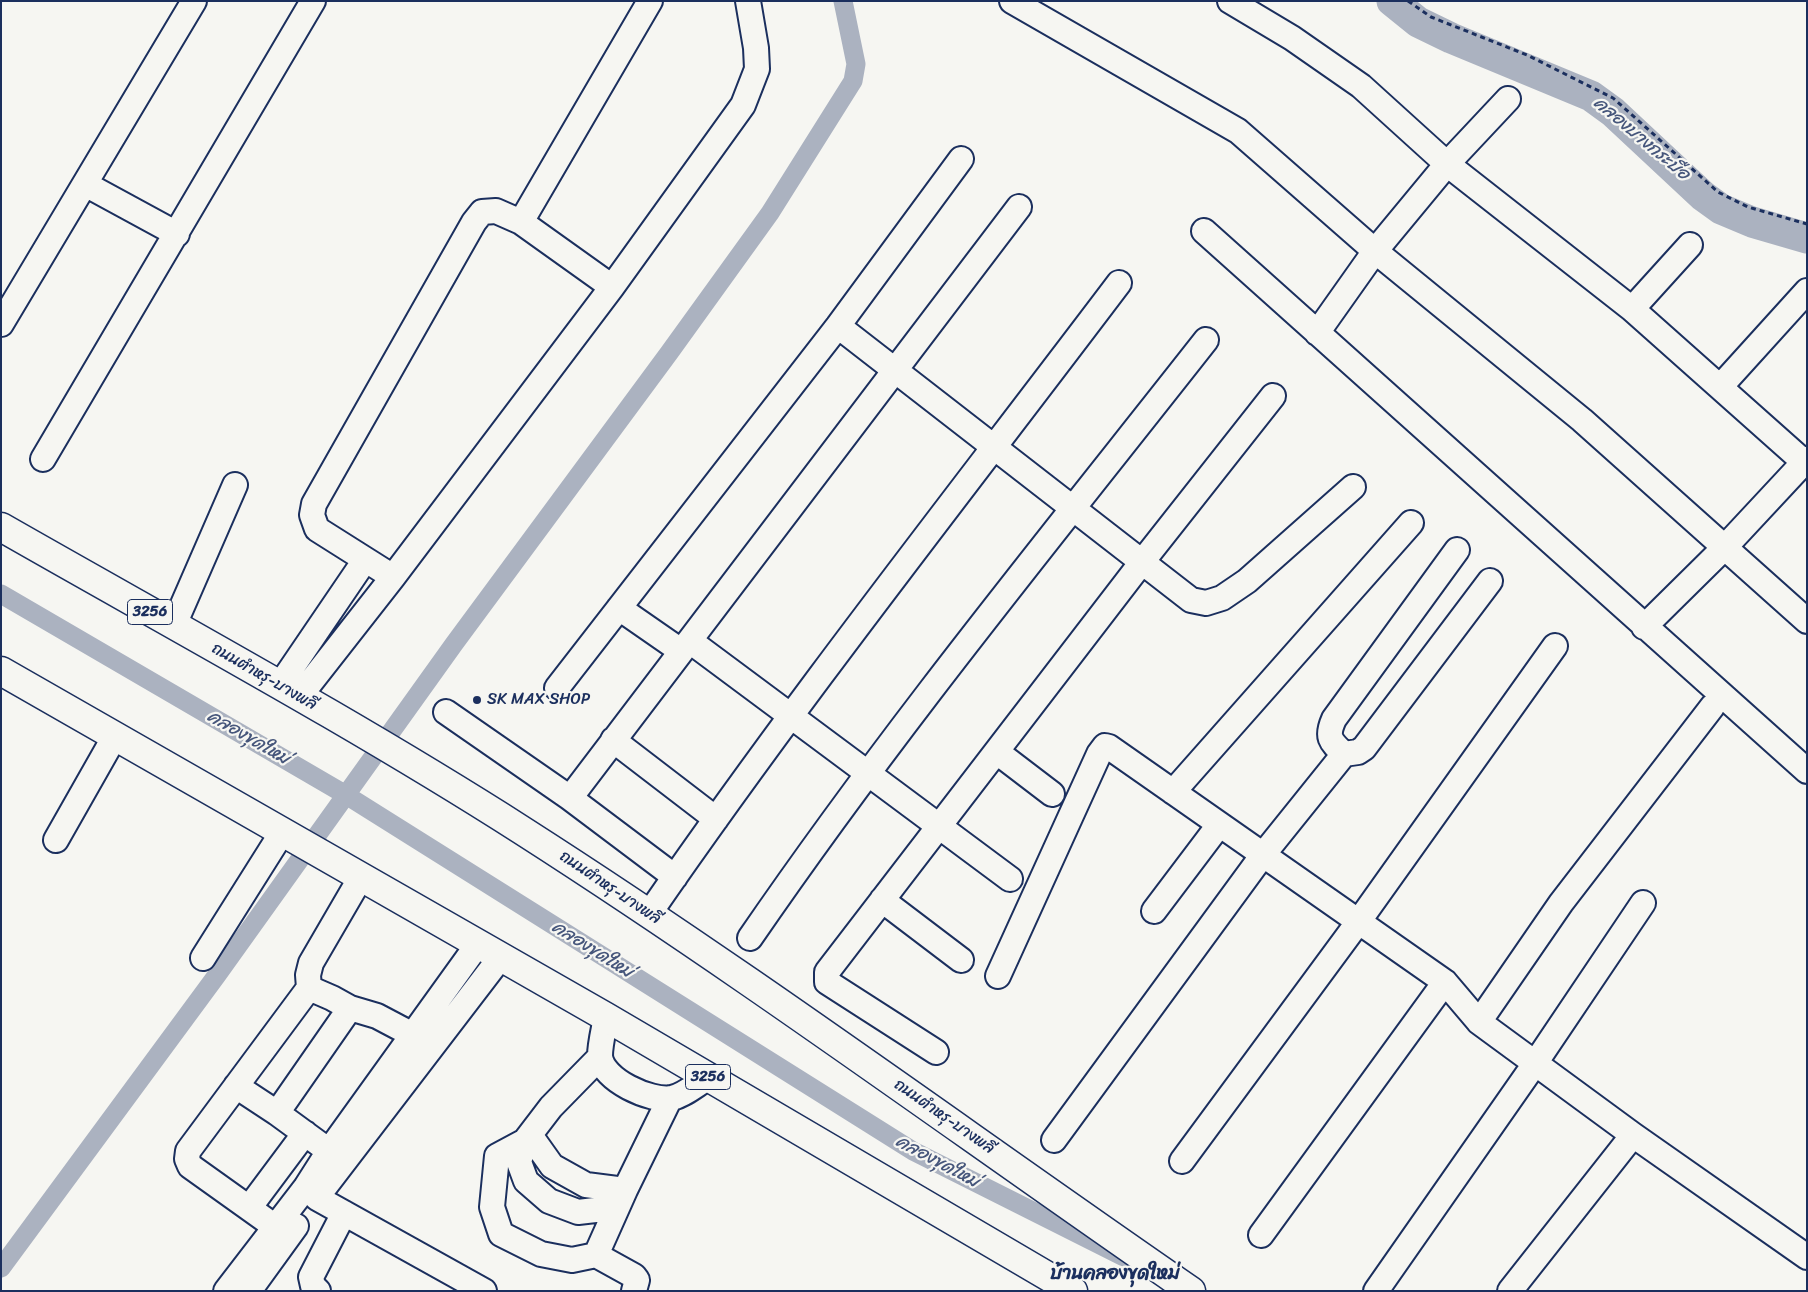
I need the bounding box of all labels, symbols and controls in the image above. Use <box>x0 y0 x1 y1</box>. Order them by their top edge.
water label: คลองบางกระบือ <box>1589 93 1693 185</box>
road number: 3256 <box>128 600 172 624</box>
street label: ถนนตำหรุ-บางพลี <box>208 639 320 715</box>
place label: SK MAX SHOP <box>487 690 590 710</box>
marker: SK MAX SHOP <box>471 694 483 706</box>
water label: คลองขุดใหม่ <box>203 706 293 770</box>
street label: ถนนตำหรุ-บางพลี <box>556 847 664 929</box>
water label: คลองขุดใหม่ <box>548 917 636 983</box>
road number: 3256 <box>686 1064 730 1090</box>
street label: ถนนตำหรุ-บางพลี <box>890 1075 998 1159</box>
water label: คลองขุดใหม่ <box>892 1131 982 1193</box>
district label: บ้านคลองขุดใหม่ <box>1050 1263 1180 1285</box>

